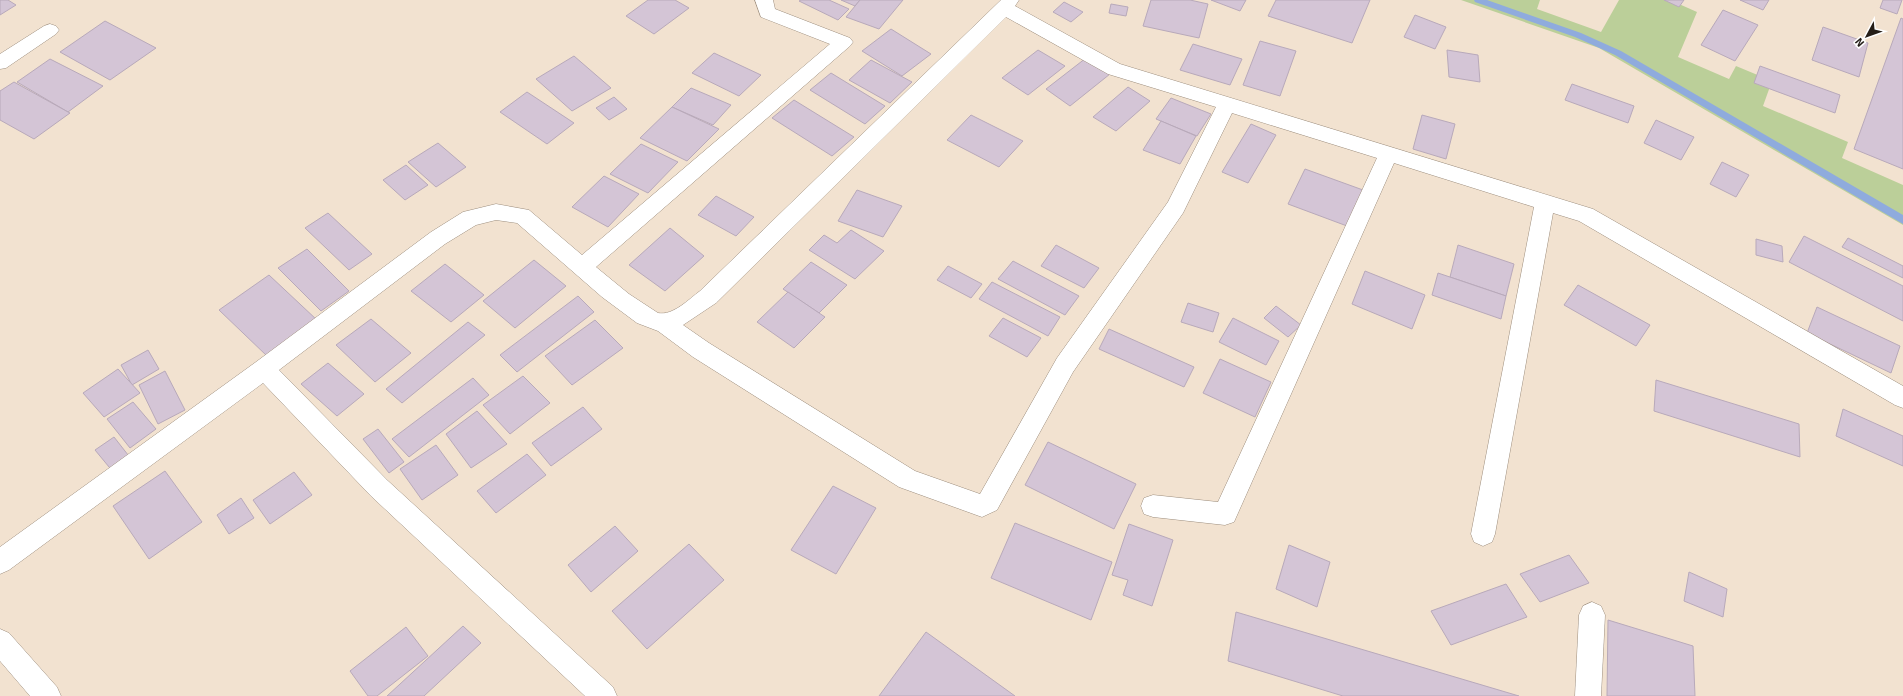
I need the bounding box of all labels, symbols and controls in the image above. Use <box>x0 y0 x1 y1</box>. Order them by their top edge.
north arrow <box>1847 16 1887 56</box>
text: N <box>1852 35 1867 49</box>

